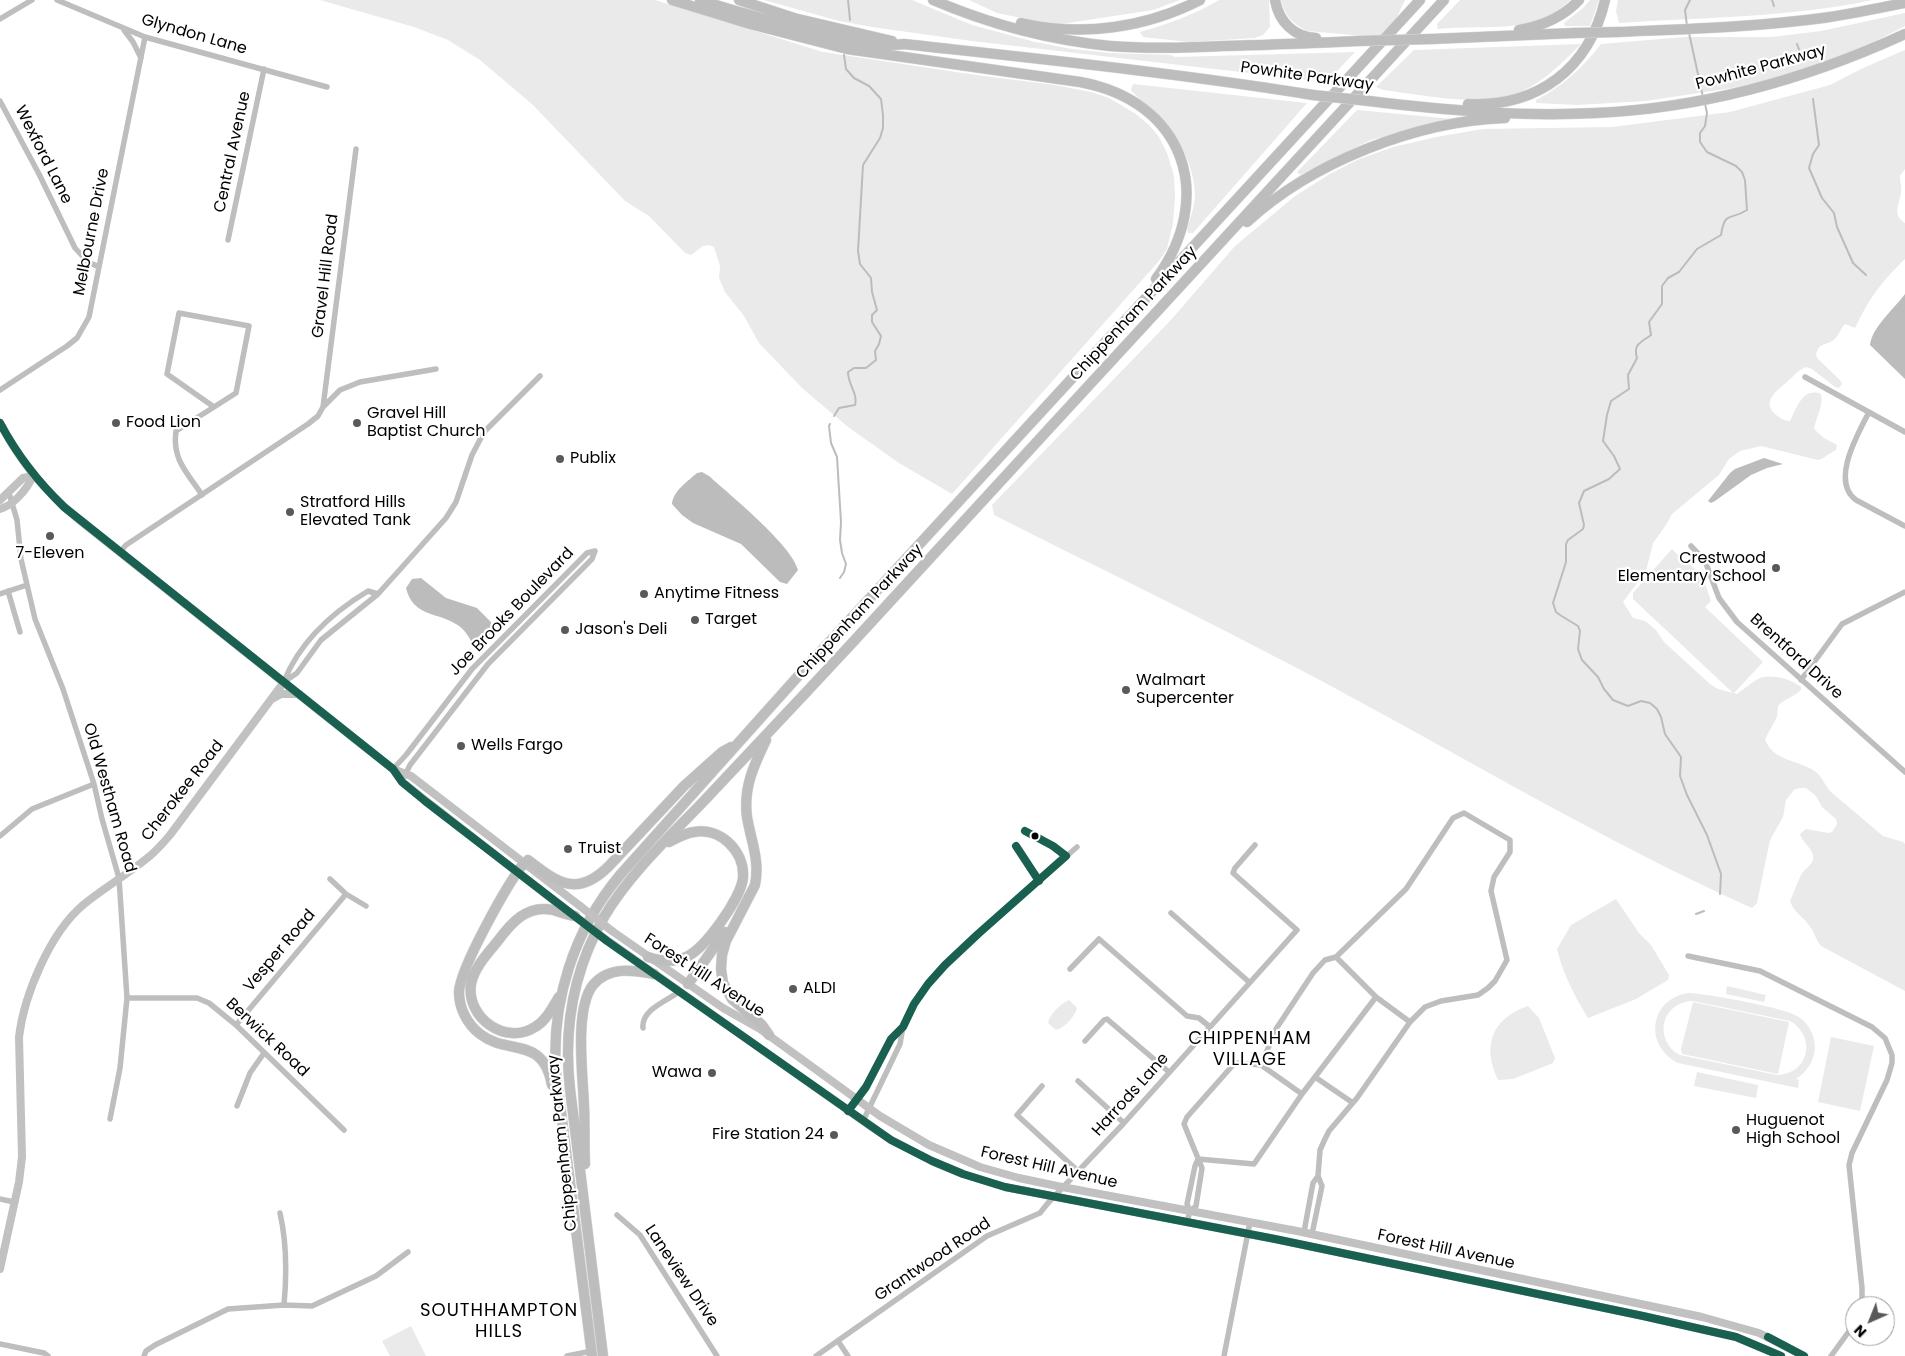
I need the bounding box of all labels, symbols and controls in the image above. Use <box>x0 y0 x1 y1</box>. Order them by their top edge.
street label: Glyndon Lane <box>139 11 249 59</box>
street label: Powhite Parkway <box>1694 41 1828 95</box>
street label: Powhite Parkway <box>1239 58 1375 96</box>
street label: Central Avenue <box>211 90 255 214</box>
street label: Wexford Lane <box>10 103 76 207</box>
street label: Melbourne Drive <box>70 167 114 297</box>
street label: Gravel Hill Road <box>309 213 343 339</box>
street label: Chippenham Parkway <box>1066 243 1202 385</box>
place label: Gravel Hill Baptist Church <box>367 404 485 442</box>
place label: Food Lion <box>126 413 201 433</box>
marker: Food Lion <box>110 417 122 429</box>
marker: Gravel Hill Baptist Church <box>351 417 363 429</box>
place label: Publix <box>570 449 616 469</box>
marker: Publix <box>554 453 566 465</box>
place label: Stratford Hills Elevated Tank <box>300 493 411 531</box>
marker: Stratford Hills Elevated Tank <box>284 506 296 518</box>
marker: 7-Eleven <box>44 530 56 542</box>
street label: Chippenham Parkway <box>792 541 928 683</box>
place label: 7-Eleven <box>16 544 84 564</box>
street label: Joe Brooks Boulevard <box>446 544 578 680</box>
place label: Crestwood Elementary School <box>1618 549 1766 587</box>
marker: Crestwood Elementary School <box>1770 562 1782 574</box>
place label: Anytime Fitness <box>654 584 779 604</box>
marker: Anytime Fitness <box>638 588 650 600</box>
place label: Target <box>705 610 757 630</box>
street label: Brentford Drive <box>1746 610 1846 704</box>
marker: Target <box>689 614 701 626</box>
place label: Jason's Deli <box>575 620 667 640</box>
marker: Jason's Deli <box>559 624 571 636</box>
place label: Walmart Supercenter <box>1136 671 1234 709</box>
marker: Walmart Supercenter <box>1120 684 1132 696</box>
street label: Old Westham Road <box>78 721 140 875</box>
place label: Wells Fargo <box>471 736 563 756</box>
street label: Cherokee Road <box>138 737 228 845</box>
marker: Wells Fargo <box>455 740 467 752</box>
unlabelled marker <box>1030 831 1040 841</box>
place label: Truist <box>578 839 621 859</box>
marker: Truist <box>562 843 574 855</box>
street label: Vesper Road <box>240 906 320 996</box>
street label: Forest Hill Avenue <box>640 930 768 1022</box>
place label: ALDI <box>803 979 836 999</box>
marker: ALDI <box>787 983 799 995</box>
street label: Berwick Road <box>221 995 313 1081</box>
district label: CHIPPENHAM VILLAGE <box>1187 1028 1313 1070</box>
street label: Harrods Lane <box>1089 1049 1173 1141</box>
street label: Chippenham Parkway <box>544 1054 582 1232</box>
place label: Wawa <box>652 1063 702 1083</box>
marker: Wawa <box>706 1067 718 1079</box>
place label: Huguenot High School <box>1746 1111 1840 1149</box>
marker: Huguenot High School <box>1730 1124 1742 1136</box>
place label: Fire Station 24 <box>712 1125 824 1145</box>
marker: Fire Station 24 <box>828 1129 840 1141</box>
street label: Forest Hill Avenue <box>979 1143 1119 1193</box>
street label: Grantwood Road <box>871 1214 995 1306</box>
street label: Laneview Drive <box>640 1222 722 1330</box>
street label: Forest Hill Avenue <box>1376 1226 1516 1274</box>
north arrow <box>1845 1296 1895 1346</box>
district label: SOUTHHAMPTON HILLS <box>418 1300 580 1342</box>
text: N <box>1850 1320 1871 1342</box>

